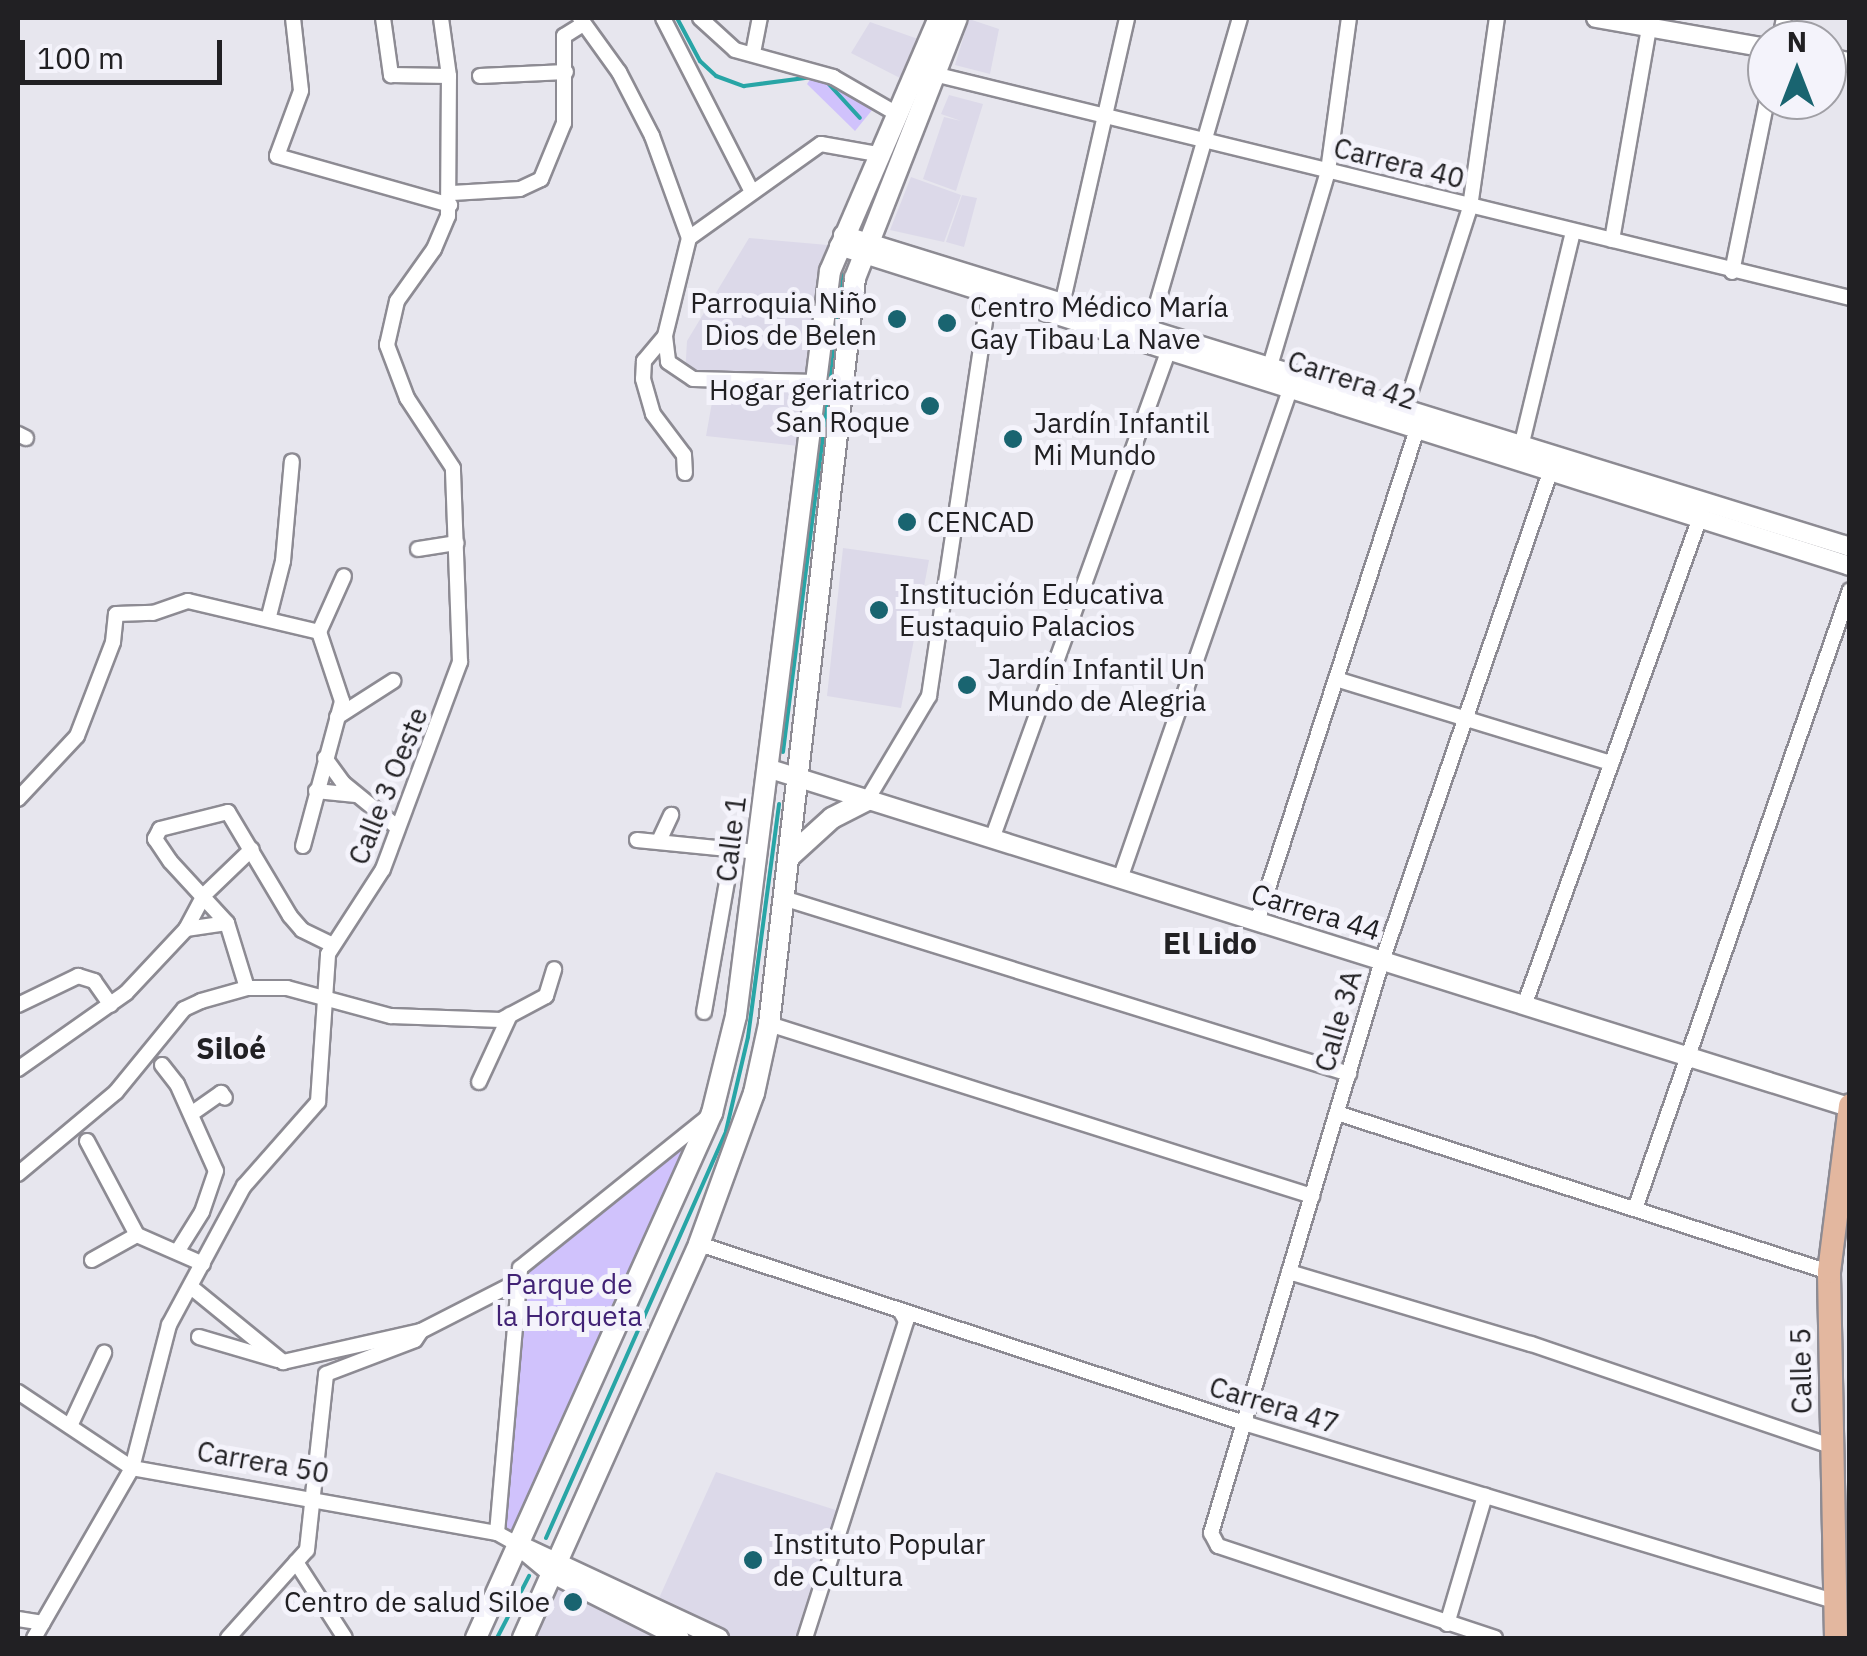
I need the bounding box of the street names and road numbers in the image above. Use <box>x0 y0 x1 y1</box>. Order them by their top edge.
street label: Carrera 40 <box>1330 131 1468 195</box>
street label: Carrera 42 <box>1283 343 1421 417</box>
street label: Calle 3 Oeste <box>341 702 435 870</box>
street label: Calle 1 <box>709 794 753 884</box>
street label: Carrera 44 <box>1247 876 1385 948</box>
street label: Calle 3A <box>1307 966 1369 1076</box>
street label: Calle 5 <box>1783 1328 1819 1414</box>
street label: Carrera 47 <box>1205 1369 1343 1441</box>
street label: Carrera 50 <box>194 1434 332 1490</box>

